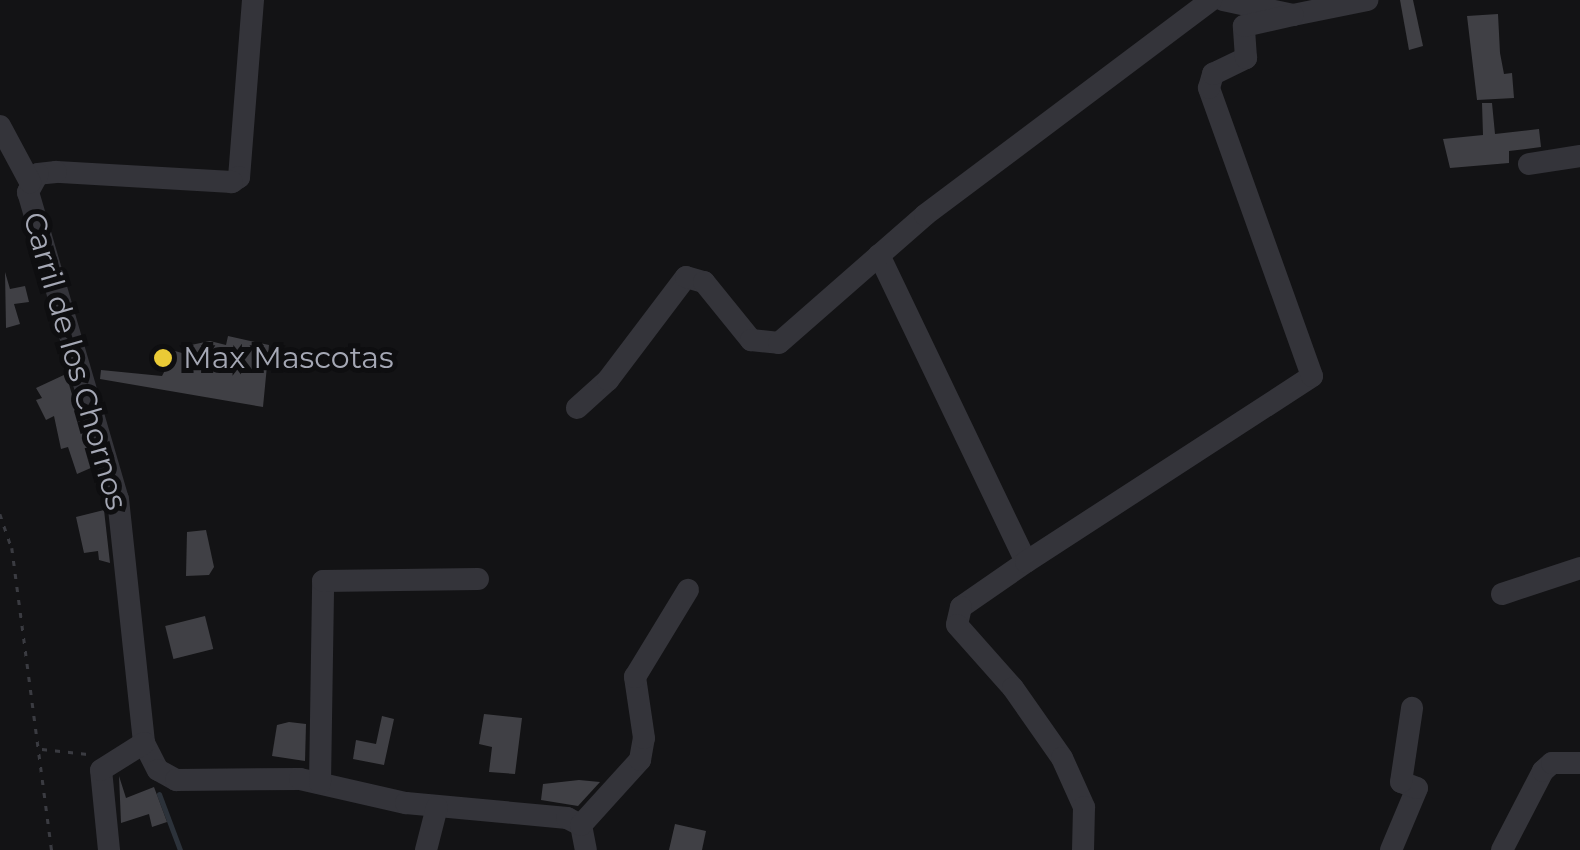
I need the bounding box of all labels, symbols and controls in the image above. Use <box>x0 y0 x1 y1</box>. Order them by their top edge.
street label: Carril de los Chornos <box>15 208 135 514</box>
place label: Max Mascotas <box>183 340 394 376</box>
marker: Max Mascotas <box>152 347 174 369</box>

